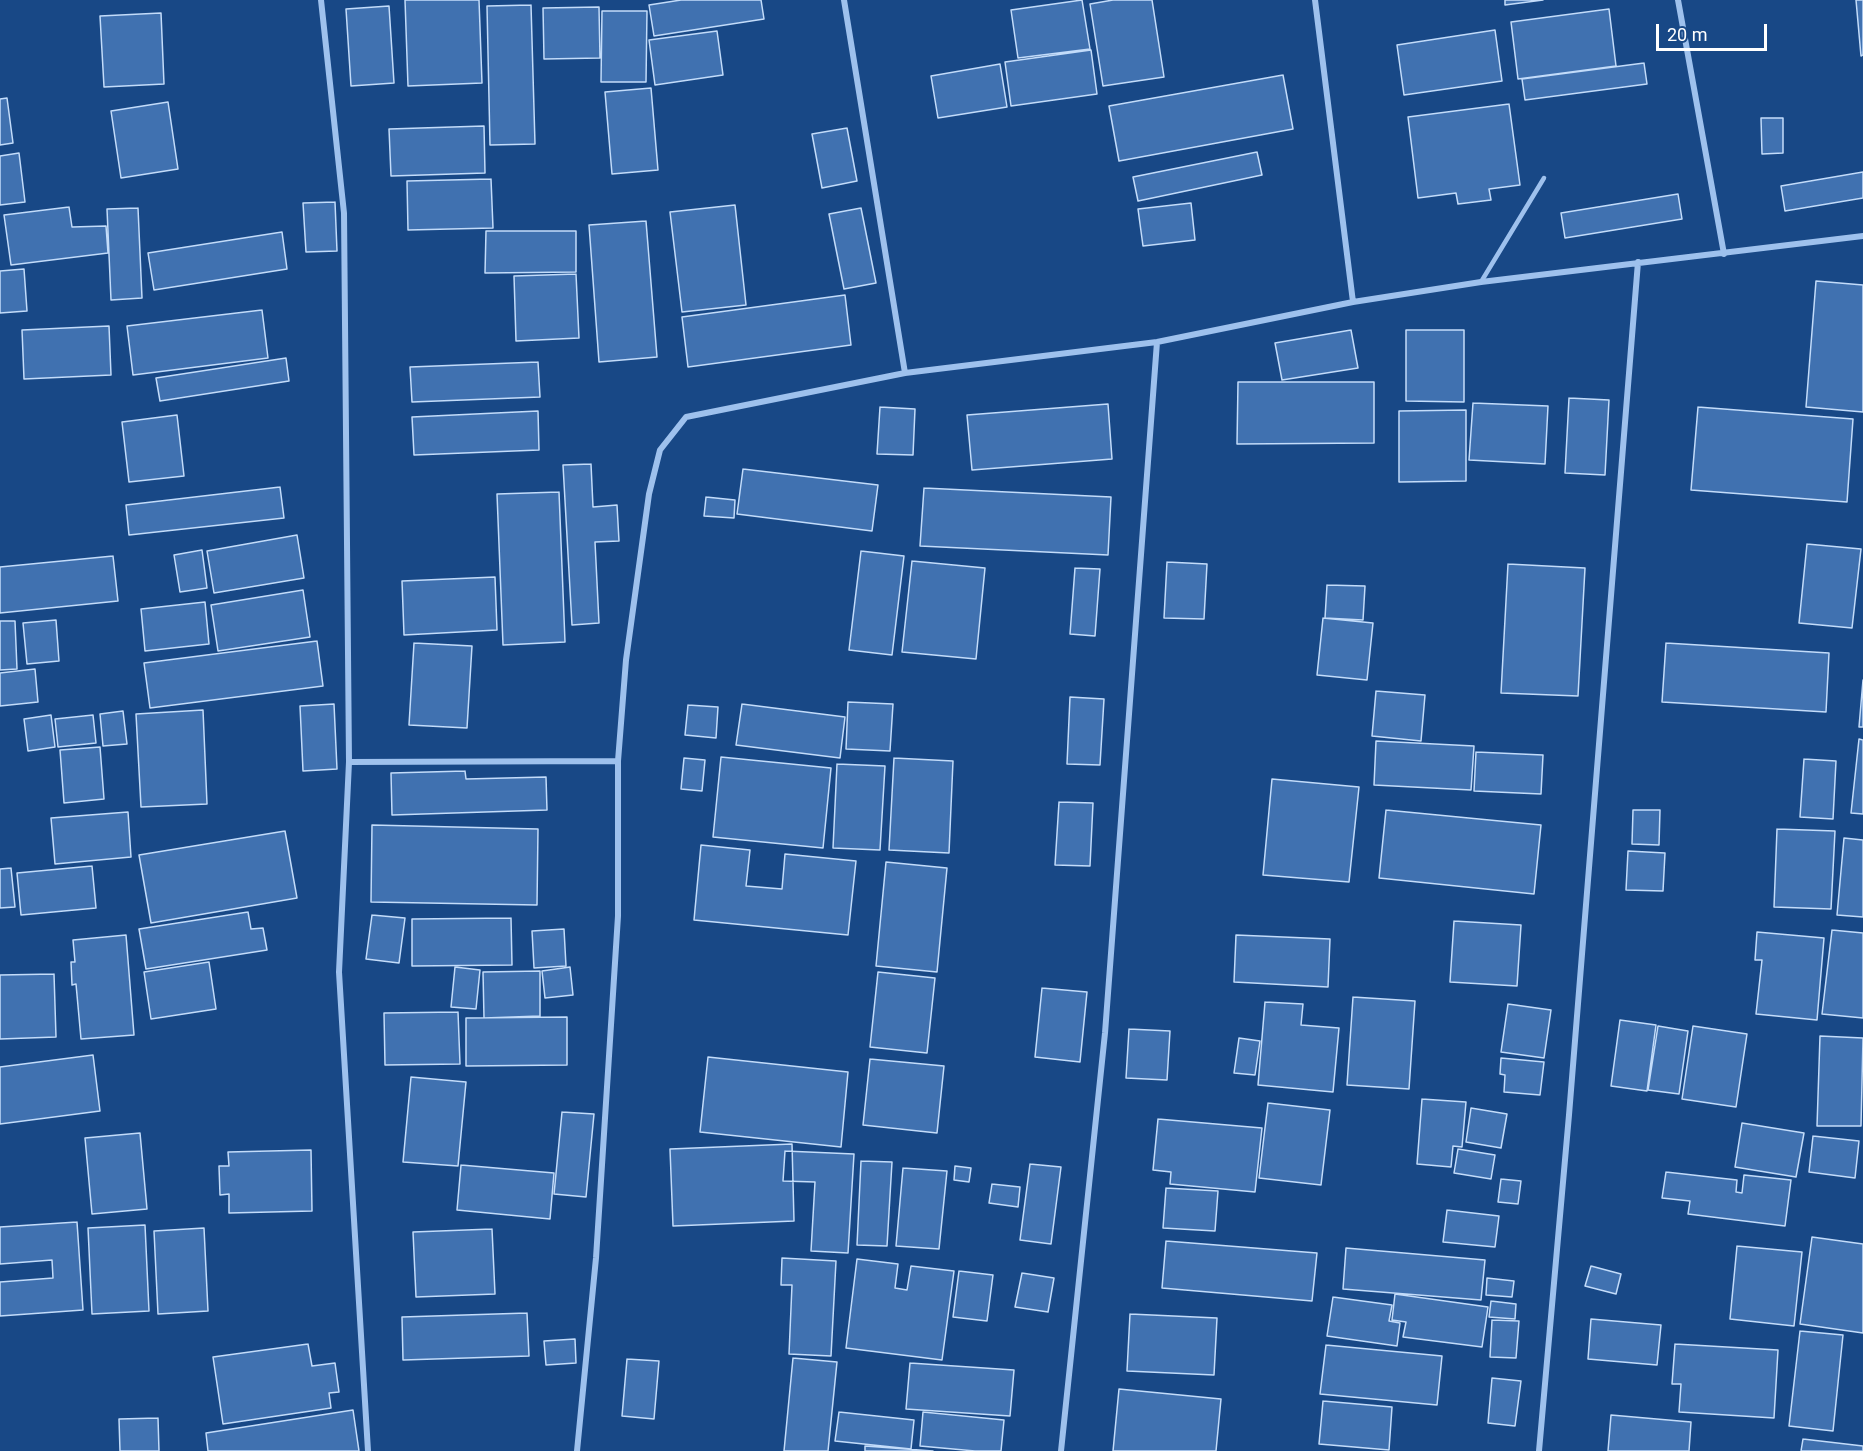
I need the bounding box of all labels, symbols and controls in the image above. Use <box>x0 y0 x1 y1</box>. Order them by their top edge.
scale bar <box>1659 12 1770 50</box>
text: 20 m <box>1667 24 1707 45</box>

